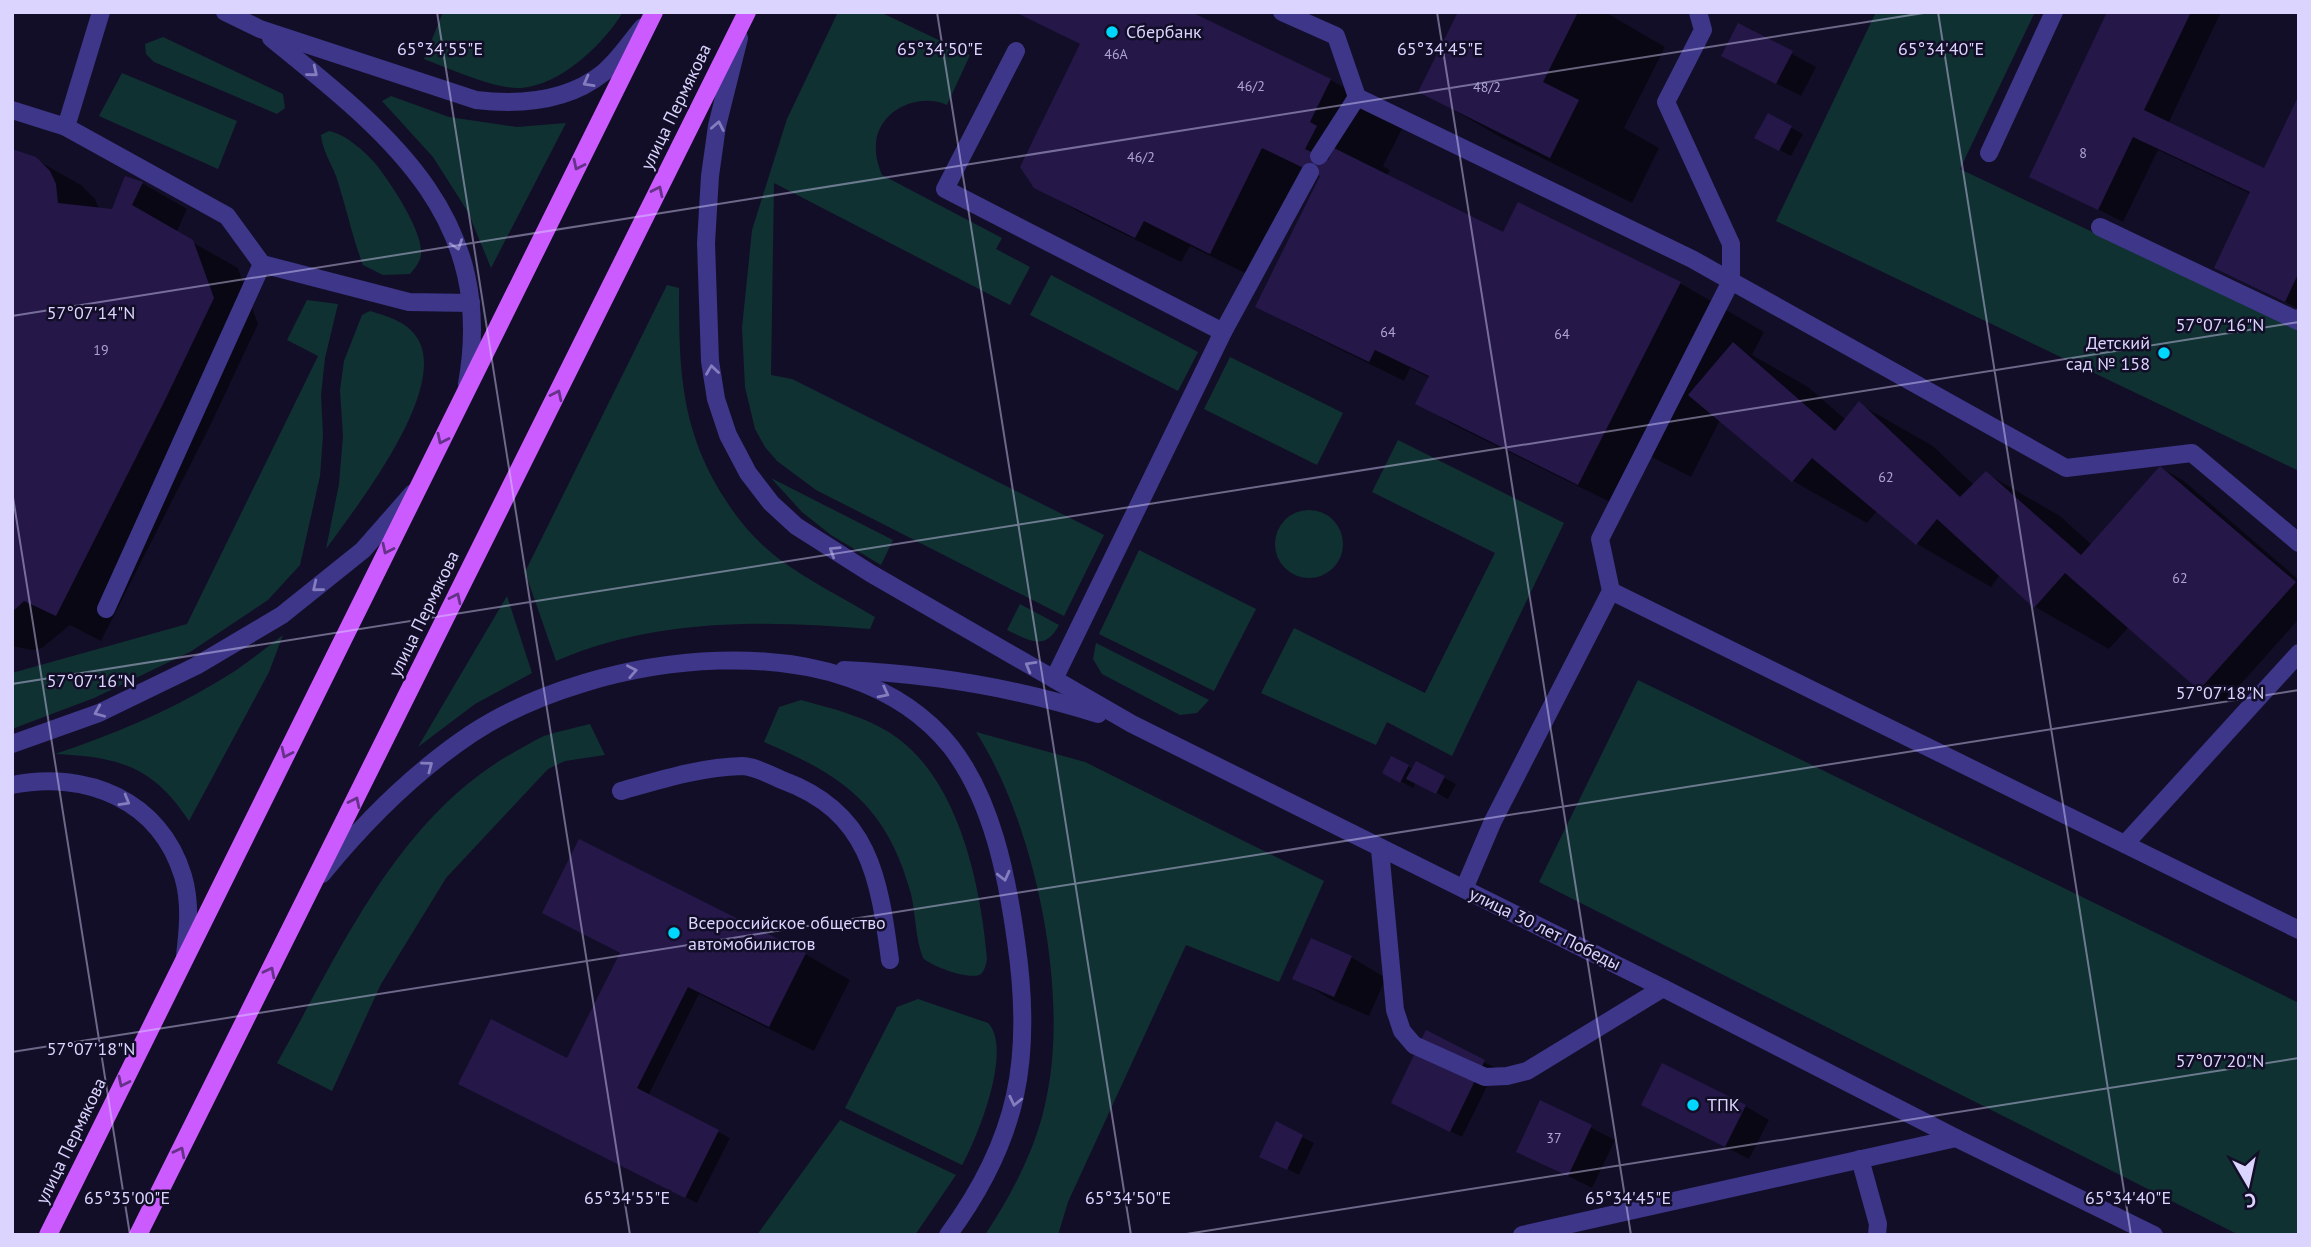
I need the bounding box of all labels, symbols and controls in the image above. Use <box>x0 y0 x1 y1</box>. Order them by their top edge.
place label: Сбербанк <box>1126 20 1202 43</box>
marker: Сбербанк <box>1104 24 1120 40</box>
text: 65°34'55"E <box>397 37 483 60</box>
text: 65°34'50"E <box>897 37 983 60</box>
text: 65°34'45"E <box>1397 37 1483 60</box>
text: 65°34'40"E <box>1898 37 1984 60</box>
street label: улица Пермякова <box>635 40 716 174</box>
house number: 46А <box>1104 45 1129 63</box>
one-way arrow <box>306 64 318 77</box>
one-way arrow <box>582 74 595 87</box>
house number: 46/2 <box>1237 77 1265 95</box>
house number: 48/2 <box>1473 78 1501 96</box>
one-way arrow <box>709 121 724 133</box>
house number: 8 <box>2079 144 2087 162</box>
house number: 46/2 <box>1127 148 1155 166</box>
one-way arrow <box>572 158 586 170</box>
one-way arrow <box>650 186 664 198</box>
one-way arrow <box>449 238 463 250</box>
text: 57°07'14"N <box>47 301 135 324</box>
text: 57°07'16"N <box>2176 313 2264 336</box>
house number: 64 <box>1380 323 1396 341</box>
house number: 64 <box>1554 325 1570 343</box>
place label: Детский сад № 158 <box>2066 331 2150 375</box>
house number: 19 <box>93 341 109 359</box>
marker: Детский сад № 158 <box>2156 345 2172 361</box>
one-way arrow <box>705 364 720 376</box>
one-way arrow <box>548 390 562 402</box>
one-way arrow <box>436 432 450 444</box>
house number: 62 <box>1878 468 1894 486</box>
one-way arrow <box>382 542 396 554</box>
one-way arrow <box>829 546 842 559</box>
street label: улица Пермякова <box>383 547 464 681</box>
house number: 62 <box>2172 569 2188 587</box>
one-way arrow <box>312 579 325 592</box>
one-way arrow <box>447 593 461 605</box>
one-way arrow <box>1025 661 1038 674</box>
one-way arrow <box>626 665 638 680</box>
text: 57°07'16"N <box>47 669 135 692</box>
text: 57°07'18"N <box>2176 681 2264 704</box>
one-way arrow <box>876 684 889 698</box>
one-way arrow <box>94 704 106 718</box>
one-way arrow <box>280 746 294 758</box>
one-way arrow <box>421 762 433 774</box>
one-way arrow <box>118 793 130 806</box>
one-way arrow <box>346 797 360 809</box>
one-way arrow <box>996 870 1010 882</box>
street label: улица 30 лет Победы <box>1465 882 1625 975</box>
place label: Всероссийское общество автомобилистов <box>688 911 886 955</box>
marker: Всероссийское общество автомобилистов <box>666 925 682 941</box>
one-way arrow <box>261 967 275 979</box>
text: 57°07'18"N <box>47 1037 135 1060</box>
text: 57°07'20"N <box>2176 1049 2264 1072</box>
street label: улица Пермякова <box>30 1074 111 1208</box>
one-way arrow <box>117 1075 131 1087</box>
place label: ТПК <box>1707 1093 1740 1116</box>
one-way arrow <box>1009 1095 1023 1107</box>
marker: ТПК <box>1685 1097 1701 1113</box>
house number: 37 <box>1546 1129 1562 1147</box>
one-way arrow <box>171 1147 185 1159</box>
north arrow <box>2213 1149 2283 1219</box>
text: 65°35'00"E <box>84 1186 170 1209</box>
text: 65°34'55"E <box>584 1186 670 1209</box>
text: 65°34'50"E <box>1085 1186 1171 1209</box>
text: 65°34'45"E <box>1585 1186 1671 1209</box>
text: 65°34'40"E <box>2085 1186 2171 1209</box>
text: С <box>2243 1188 2258 1214</box>

